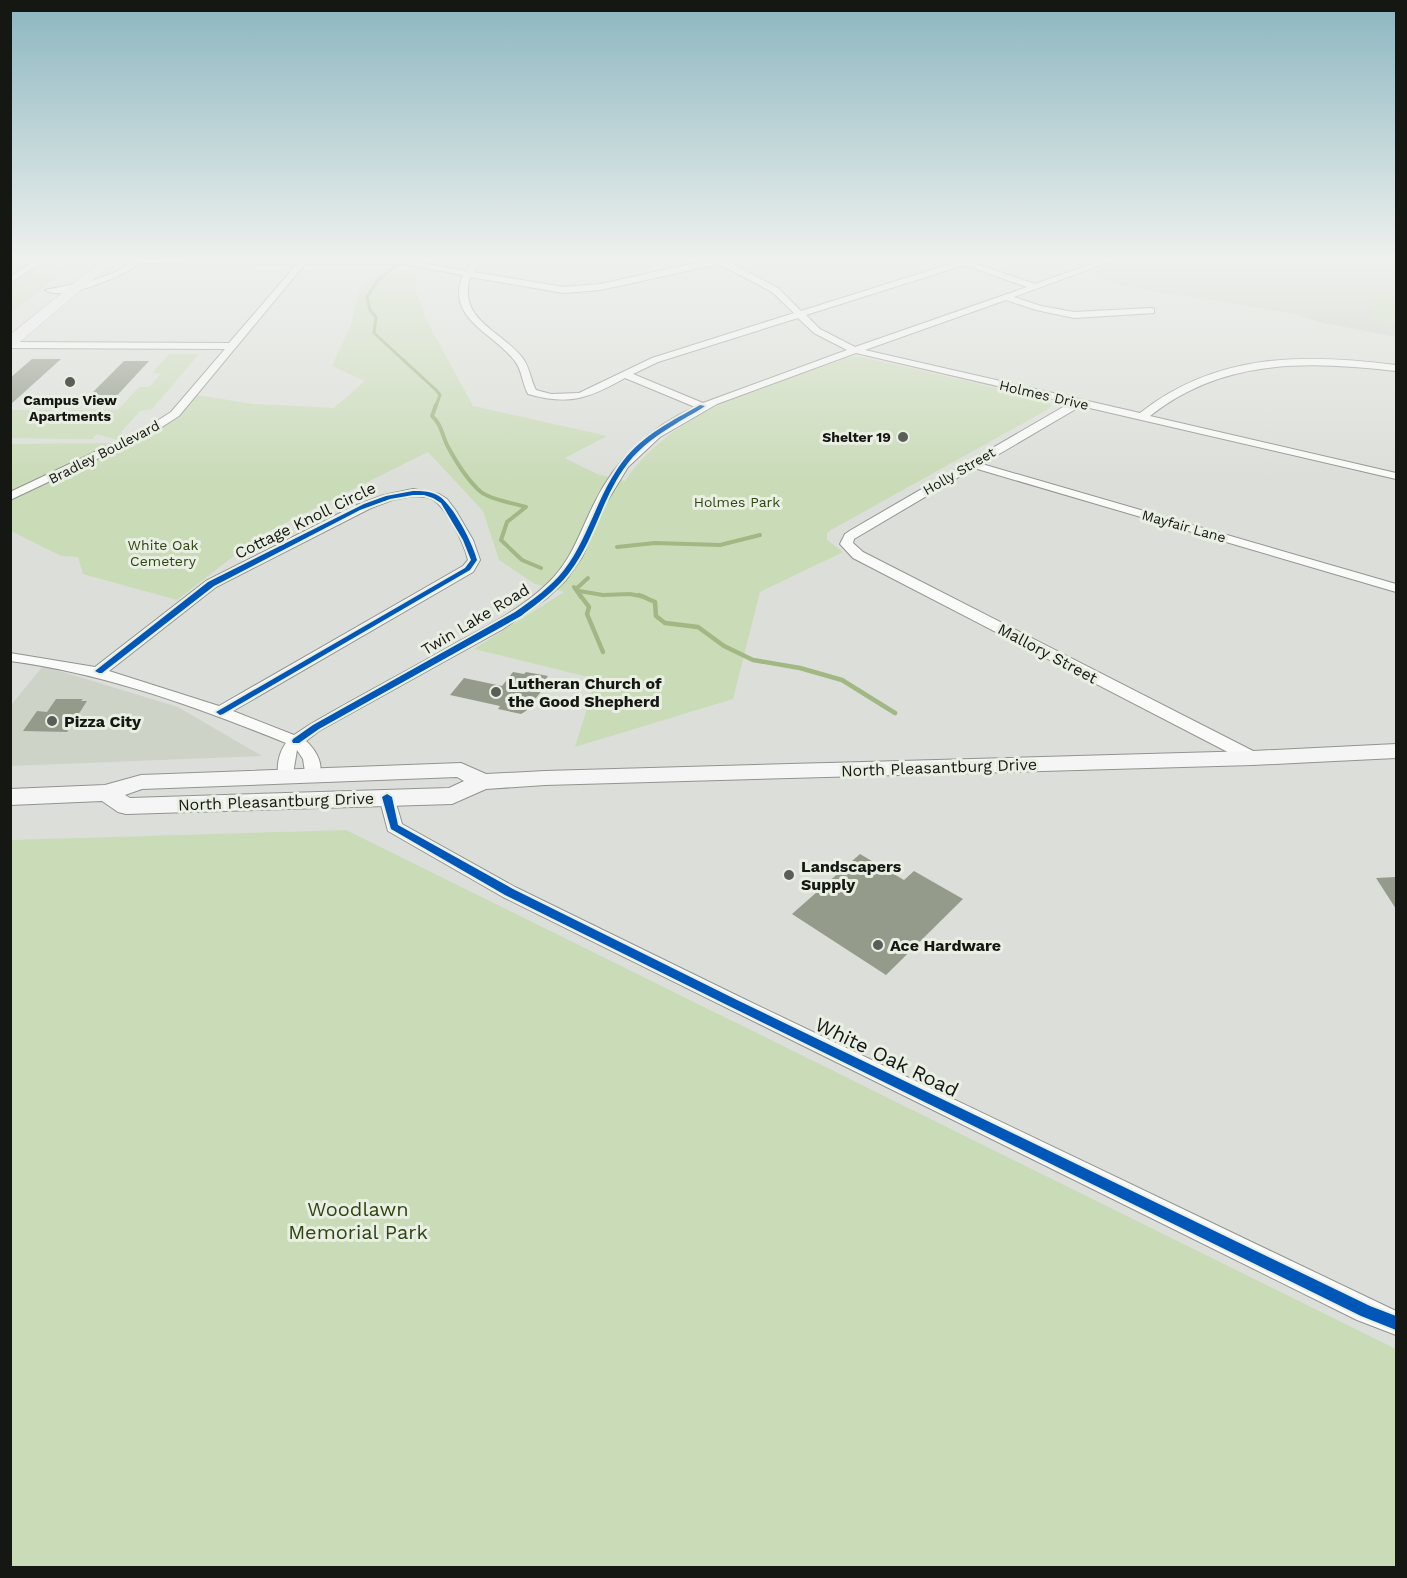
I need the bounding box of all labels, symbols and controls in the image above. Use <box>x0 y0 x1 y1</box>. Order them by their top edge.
marker: Campus View Apartments <box>63 375 77 389</box>
street label: Holmes Drive <box>998 377 1090 413</box>
place label: Campus View Apartments <box>23 392 117 424</box>
street label: Bradley Boulevard <box>46 417 162 487</box>
place label: Shelter 19 <box>822 429 891 445</box>
marker: Shelter 19 <box>896 430 910 444</box>
street label: Holly Street <box>920 444 998 498</box>
street label: Cottage Knoll Circle <box>232 478 379 563</box>
park label: Holmes Park <box>694 494 780 510</box>
street label: Mayfair Lane <box>1140 506 1228 546</box>
park label: White Oak Cemetery <box>128 537 199 569</box>
street label: Twin Lake Road <box>418 580 533 659</box>
street label: Mallory Street <box>995 619 1101 688</box>
place label: Lutheran Church of the Good Shepherd <box>508 674 662 711</box>
marker: Lutheran Church of the Good Shepherd <box>489 685 503 699</box>
place label: Pizza City <box>64 712 142 731</box>
marker: Pizza City <box>45 714 59 728</box>
street label: North Pleasantburg Drive <box>841 755 1037 780</box>
street label: North Pleasantburg Drive <box>178 789 374 814</box>
place label: Landscapers Supply <box>801 857 902 894</box>
marker: Landscapers Supply <box>782 868 796 882</box>
place label: Ace Hardware <box>890 936 1001 955</box>
marker: Ace Hardware <box>871 938 885 952</box>
street label: White Oak Road <box>811 1012 963 1102</box>
park label: Woodlawn Memorial Park <box>288 1197 428 1244</box>

